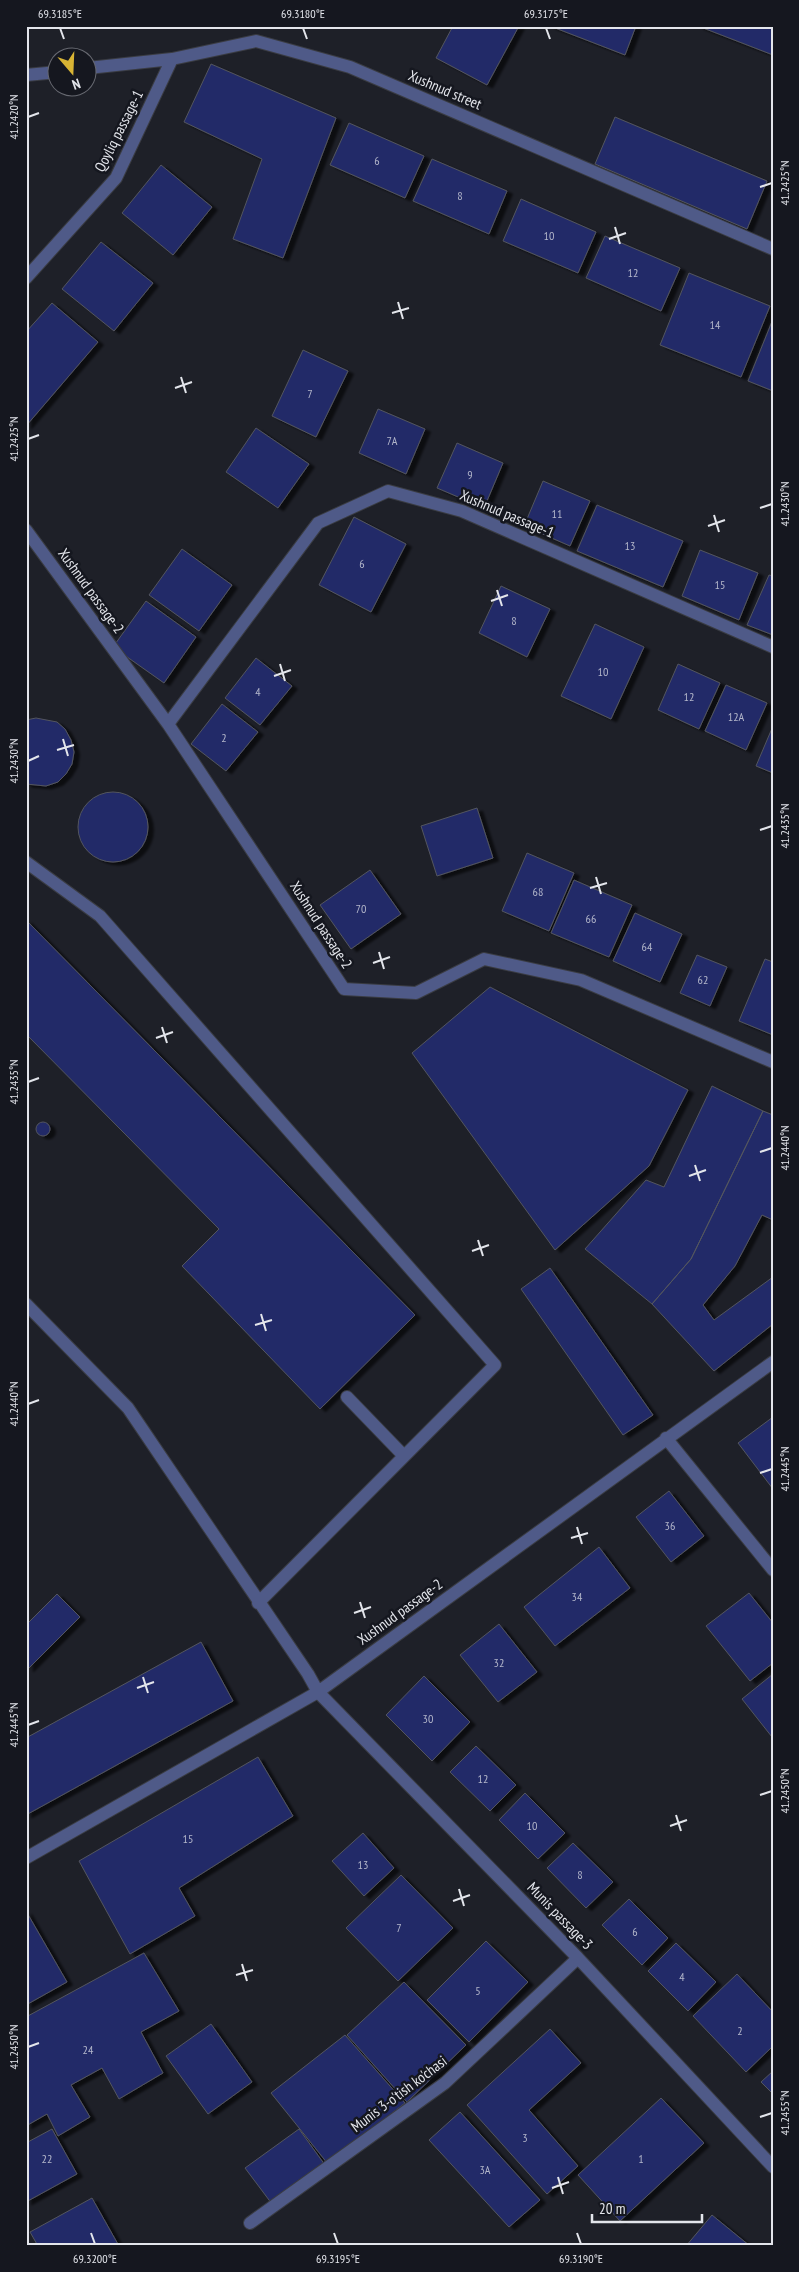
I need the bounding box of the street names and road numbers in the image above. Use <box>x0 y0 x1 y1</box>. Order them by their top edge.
street label: Xushnud street <box>406 66 485 113</box>
street label: Qoyliq passage-1 <box>90 87 147 175</box>
street label: Xushnud passage-1 <box>457 485 557 542</box>
street label: Xushnud passage-2 <box>54 544 129 637</box>
street label: Xushnud passage-2 <box>286 877 357 972</box>
street label: Xushnud passage-2 <box>353 1574 446 1649</box>
street label: Munis passage-3 <box>523 1878 597 1953</box>
street label: Munis 3-o'tish ko'chasi <box>347 2051 450 2136</box>

